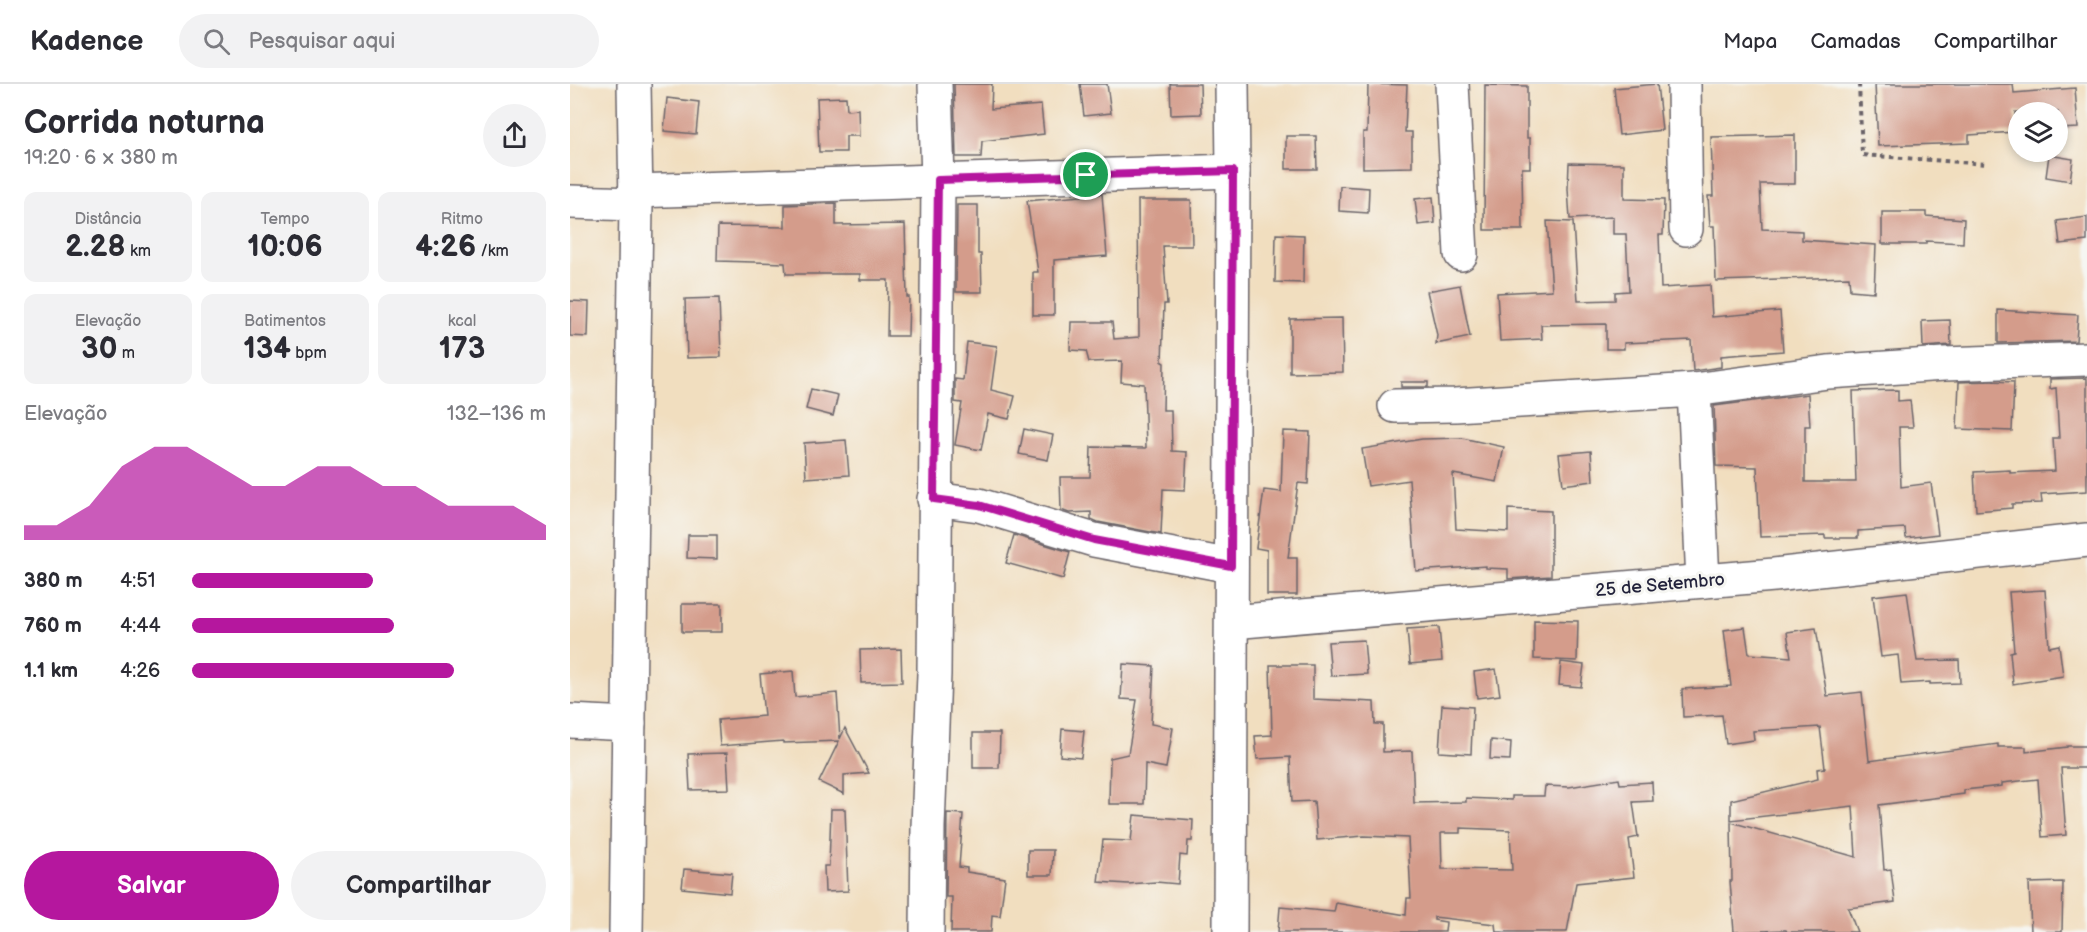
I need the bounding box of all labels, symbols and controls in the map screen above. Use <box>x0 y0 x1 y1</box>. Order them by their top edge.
search box <box>179 14 599 68</box>
text: Kadence <box>30 25 143 58</box>
icon: search <box>200 25 233 58</box>
text: Pesquisar aqui <box>248 28 396 55</box>
text: Mapa <box>1723 29 1777 54</box>
text: Camadas <box>1810 29 1901 54</box>
text: Compartilhar <box>1934 29 2057 54</box>
map controls <box>2008 102 2068 162</box>
button: layers <box>2008 102 2068 162</box>
text: Corrida noturna <box>24 103 265 143</box>
button: share <box>483 104 546 167</box>
text: 19:20 · 6 × 380 m <box>24 146 178 170</box>
pin <box>1060 149 1111 200</box>
icon: arrive <box>1069 158 1102 191</box>
text: Distância <box>74 210 142 229</box>
text: Tempo <box>260 210 310 229</box>
text: Ritmo <box>441 210 483 229</box>
text: 2.28 <box>65 229 126 265</box>
text: 10:06 <box>247 229 323 265</box>
text: 4:26 <box>415 229 476 265</box>
text: km <box>126 242 151 261</box>
text: /km <box>476 242 509 261</box>
text: Elevação <box>75 312 141 331</box>
text: Batimentos <box>244 312 326 331</box>
text: kcal <box>448 312 476 331</box>
text: 30 <box>81 331 117 367</box>
text: 134 <box>243 331 291 367</box>
text: 173 <box>439 331 485 367</box>
text: m <box>117 344 135 363</box>
text: bpm <box>291 344 327 363</box>
text: Elevação <box>24 402 107 426</box>
text: 132–136 m <box>447 402 546 426</box>
text: 380 m <box>24 569 83 593</box>
text: 4:51 <box>120 569 155 593</box>
street label: 25 de Setembro <box>1594 569 1726 601</box>
text: 760 m <box>24 614 82 638</box>
text: 4:44 <box>120 614 161 638</box>
text: 1.1 km <box>24 659 78 683</box>
text: 4:26 <box>120 659 160 683</box>
button: Salvar <box>24 851 279 920</box>
button: Compartilhar <box>291 851 546 920</box>

